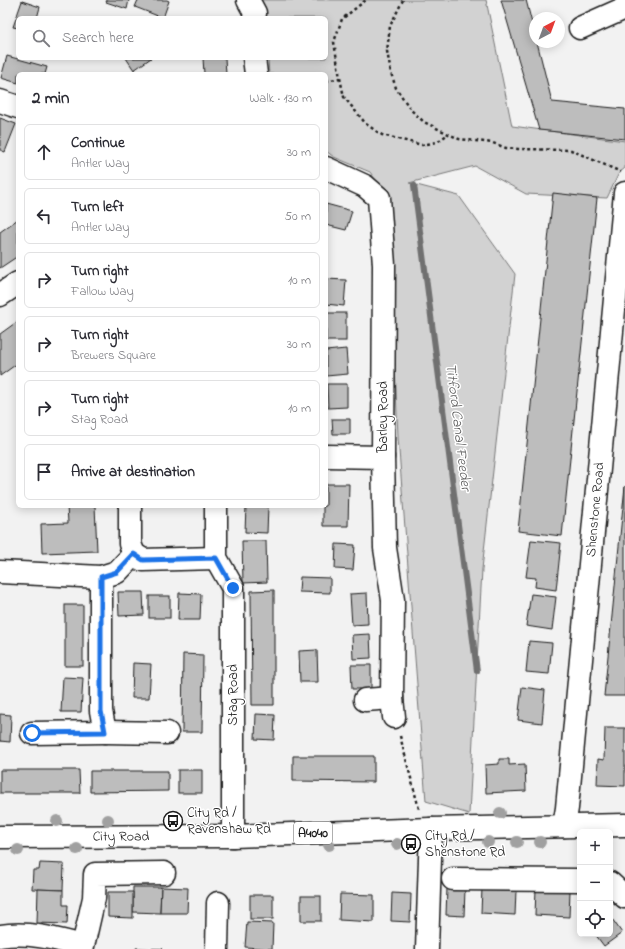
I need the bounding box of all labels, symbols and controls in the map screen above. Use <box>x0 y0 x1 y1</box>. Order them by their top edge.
north arrow <box>529 12 565 48</box>
search box <box>16 16 328 60</box>
icon: search <box>30 27 52 49</box>
text: Search here <box>62 27 134 49</box>
text: 2 min <box>32 86 69 111</box>
text: Walk · 130 m <box>249 89 312 108</box>
text: Continue <box>71 132 125 154</box>
icon: ahead <box>33 141 55 163</box>
text: 30 m <box>287 143 311 162</box>
text: Antler Way <box>71 154 129 173</box>
text: Turn left <box>71 196 124 218</box>
icon: left <box>33 205 55 227</box>
text: 50 m <box>285 207 311 226</box>
text: Antler Way <box>71 218 129 237</box>
text: Turn right <box>71 260 129 282</box>
icon: right <box>33 269 55 291</box>
text: 10 m <box>288 271 311 290</box>
text: Fallow Way <box>71 282 134 301</box>
text: Turn right <box>71 324 129 346</box>
icon: right <box>33 333 55 355</box>
text: 30 m <box>287 335 311 354</box>
text: Brewers Square <box>71 346 156 365</box>
water label: Titford Canal Feeder <box>439 362 477 494</box>
street label: Barley Road <box>373 381 395 454</box>
text: Turn right <box>71 388 129 410</box>
icon: right <box>33 397 55 419</box>
text: 10 m <box>288 399 311 418</box>
text: Stag Road <box>71 410 128 429</box>
icon: arrive <box>33 461 55 483</box>
text: Arrive at destination <box>71 461 195 483</box>
street label: Shenstone Road <box>580 461 610 558</box>
route end <box>224 579 242 597</box>
street label: Stag Road <box>223 664 245 726</box>
route start <box>23 724 41 742</box>
place label: City Rd / Ravenshaw Rd <box>187 803 271 840</box>
bus stop icon: City Rd / Ravenshaw Rd <box>162 810 184 832</box>
road number: A4040 <box>294 822 332 844</box>
street label: City Road <box>93 826 150 848</box>
place label: City Rd / Shenstone Rd <box>425 826 505 863</box>
map controls <box>577 829 613 937</box>
button: + <box>577 829 613 865</box>
bus stop icon: City Rd / Shenstone Rd <box>400 833 422 855</box>
button: − <box>577 865 613 901</box>
button: locate <box>577 901 613 937</box>

